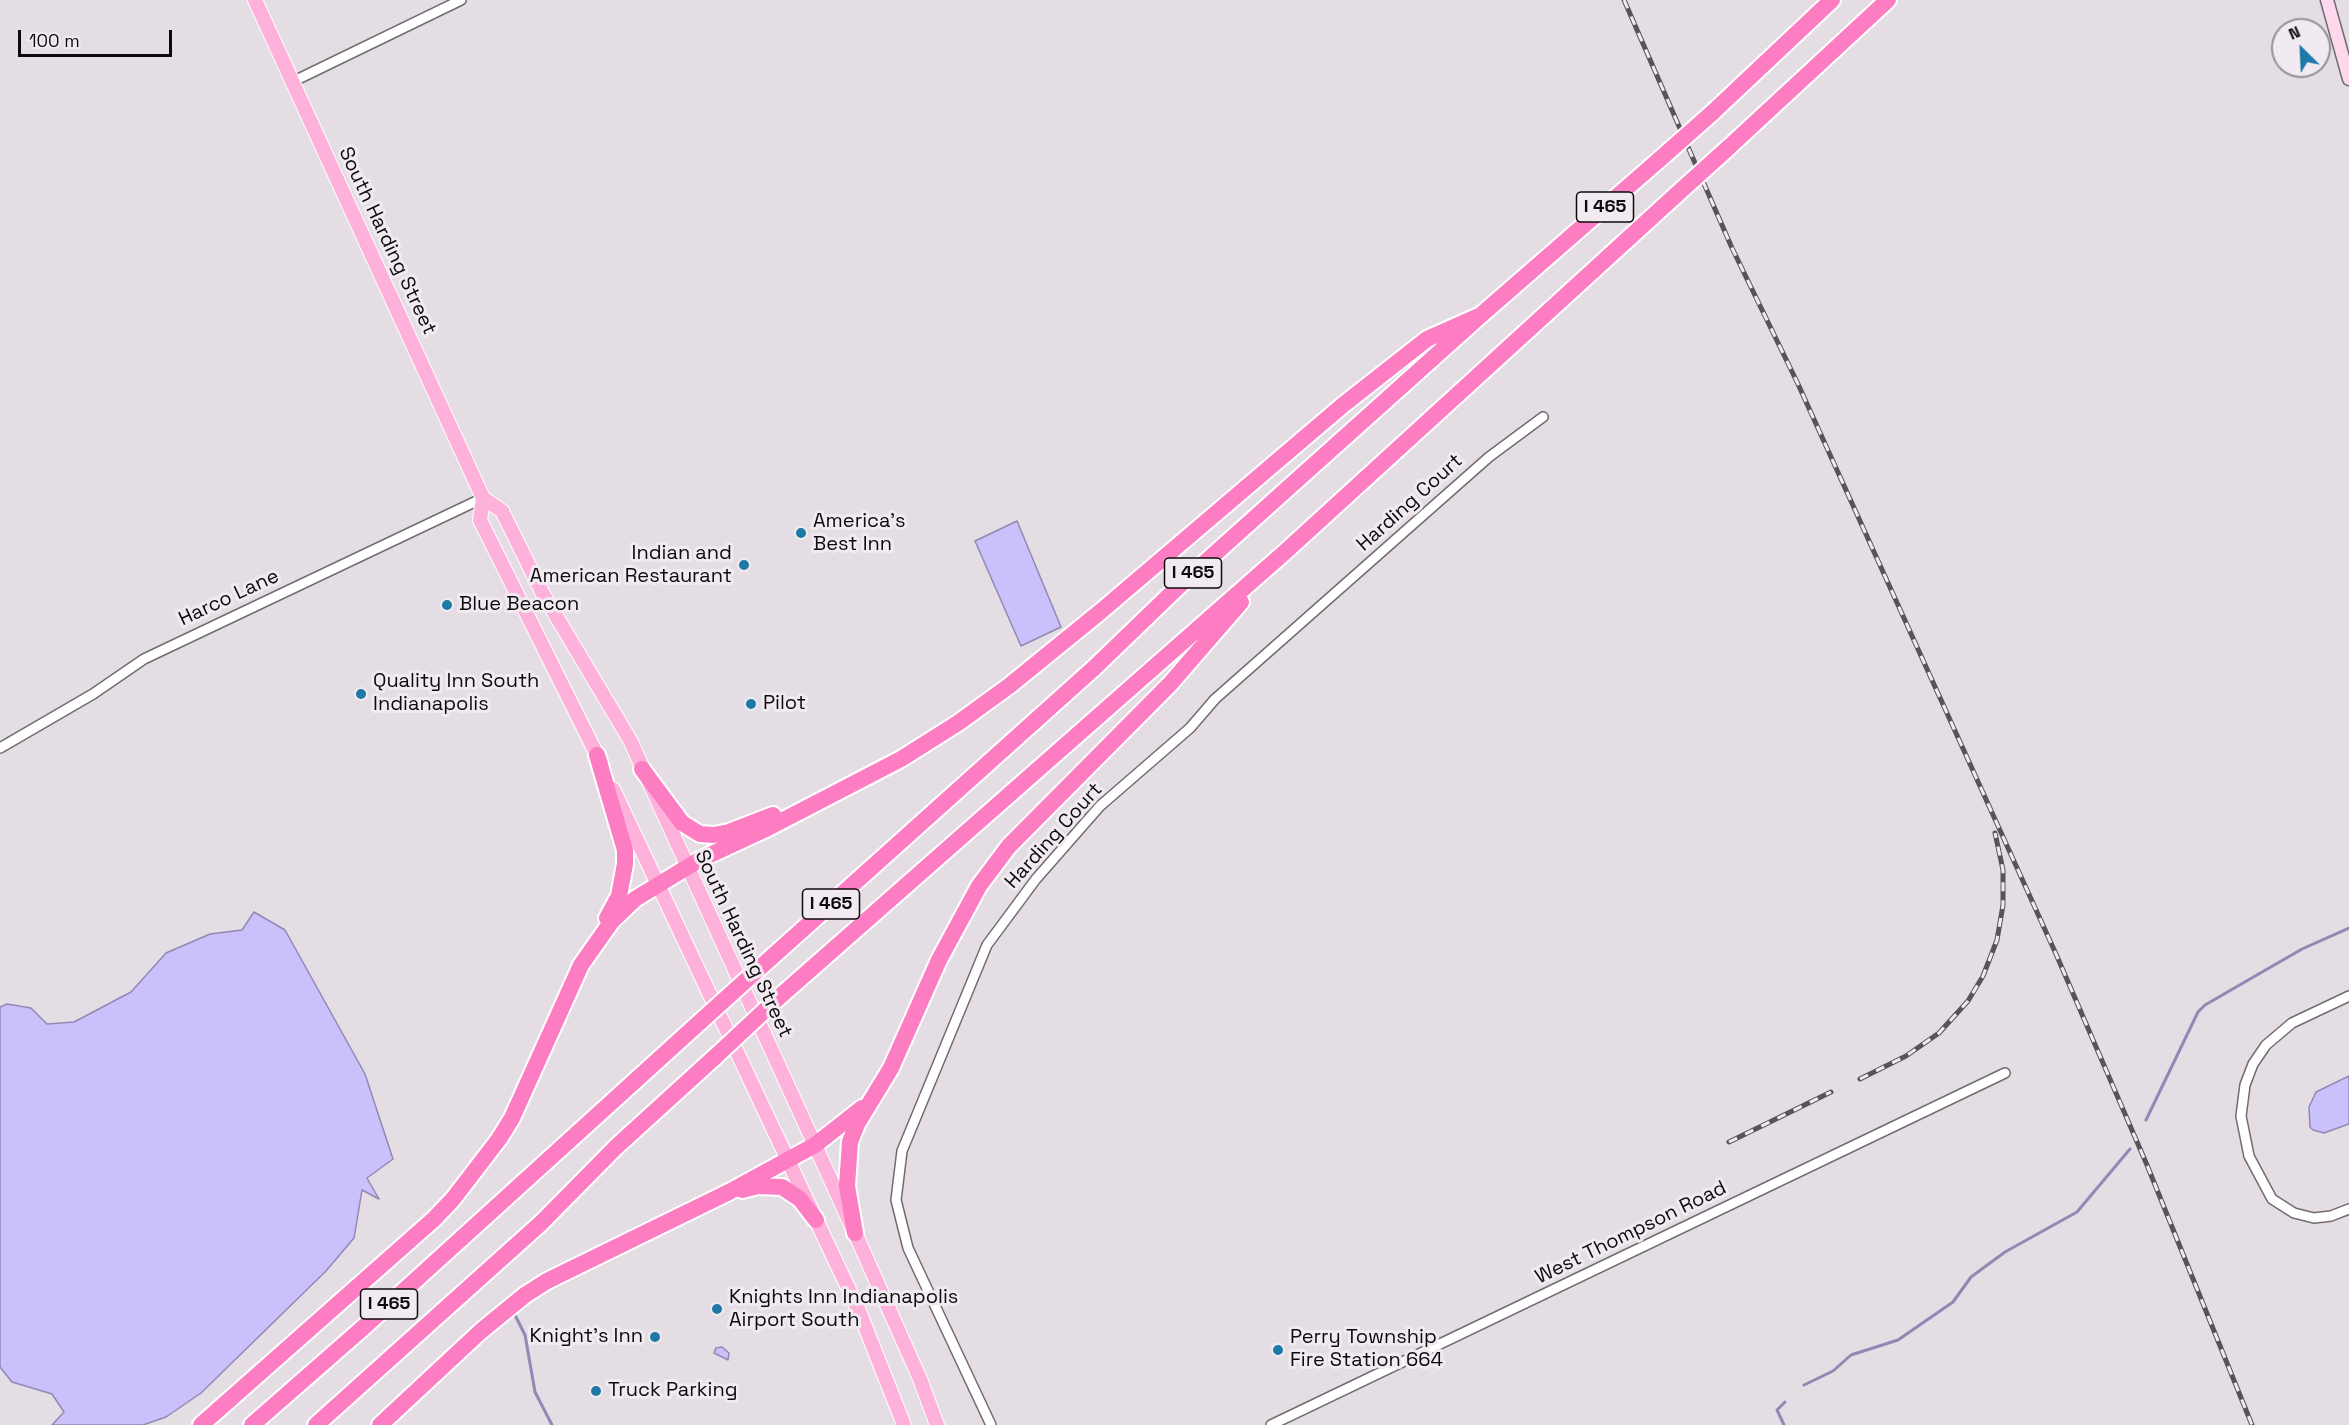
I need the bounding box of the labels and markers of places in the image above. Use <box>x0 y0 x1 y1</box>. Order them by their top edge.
place label: America's Best Inn <box>813 510 905 557</box>
marker: America's Best Inn <box>794 526 808 540</box>
place label: Indian and American Restaurant <box>530 542 732 589</box>
marker: Indian and American Restaurant <box>737 558 751 572</box>
place label: Blue Beacon <box>459 593 579 617</box>
marker: Blue Beacon <box>440 598 454 612</box>
place label: Quality Inn South Indianapolis <box>373 670 539 717</box>
marker: Quality Inn South Indianapolis <box>354 687 368 701</box>
place label: Pilot <box>763 692 806 716</box>
marker: Pilot <box>744 697 758 711</box>
place label: Knights Inn Indianapolis Airport South <box>729 1286 958 1333</box>
marker: Knights Inn Indianapolis Airport South <box>710 1302 724 1316</box>
place label: Knight's Inn <box>530 1325 643 1349</box>
place label: Perry Township Fire Station 664 <box>1290 1326 1443 1373</box>
marker: Knight's Inn <box>648 1330 662 1344</box>
marker: Perry Township Fire Station 664 <box>1271 1343 1285 1357</box>
place label: Truck Parking <box>608 1379 737 1403</box>
marker: Truck Parking <box>589 1384 603 1398</box>

